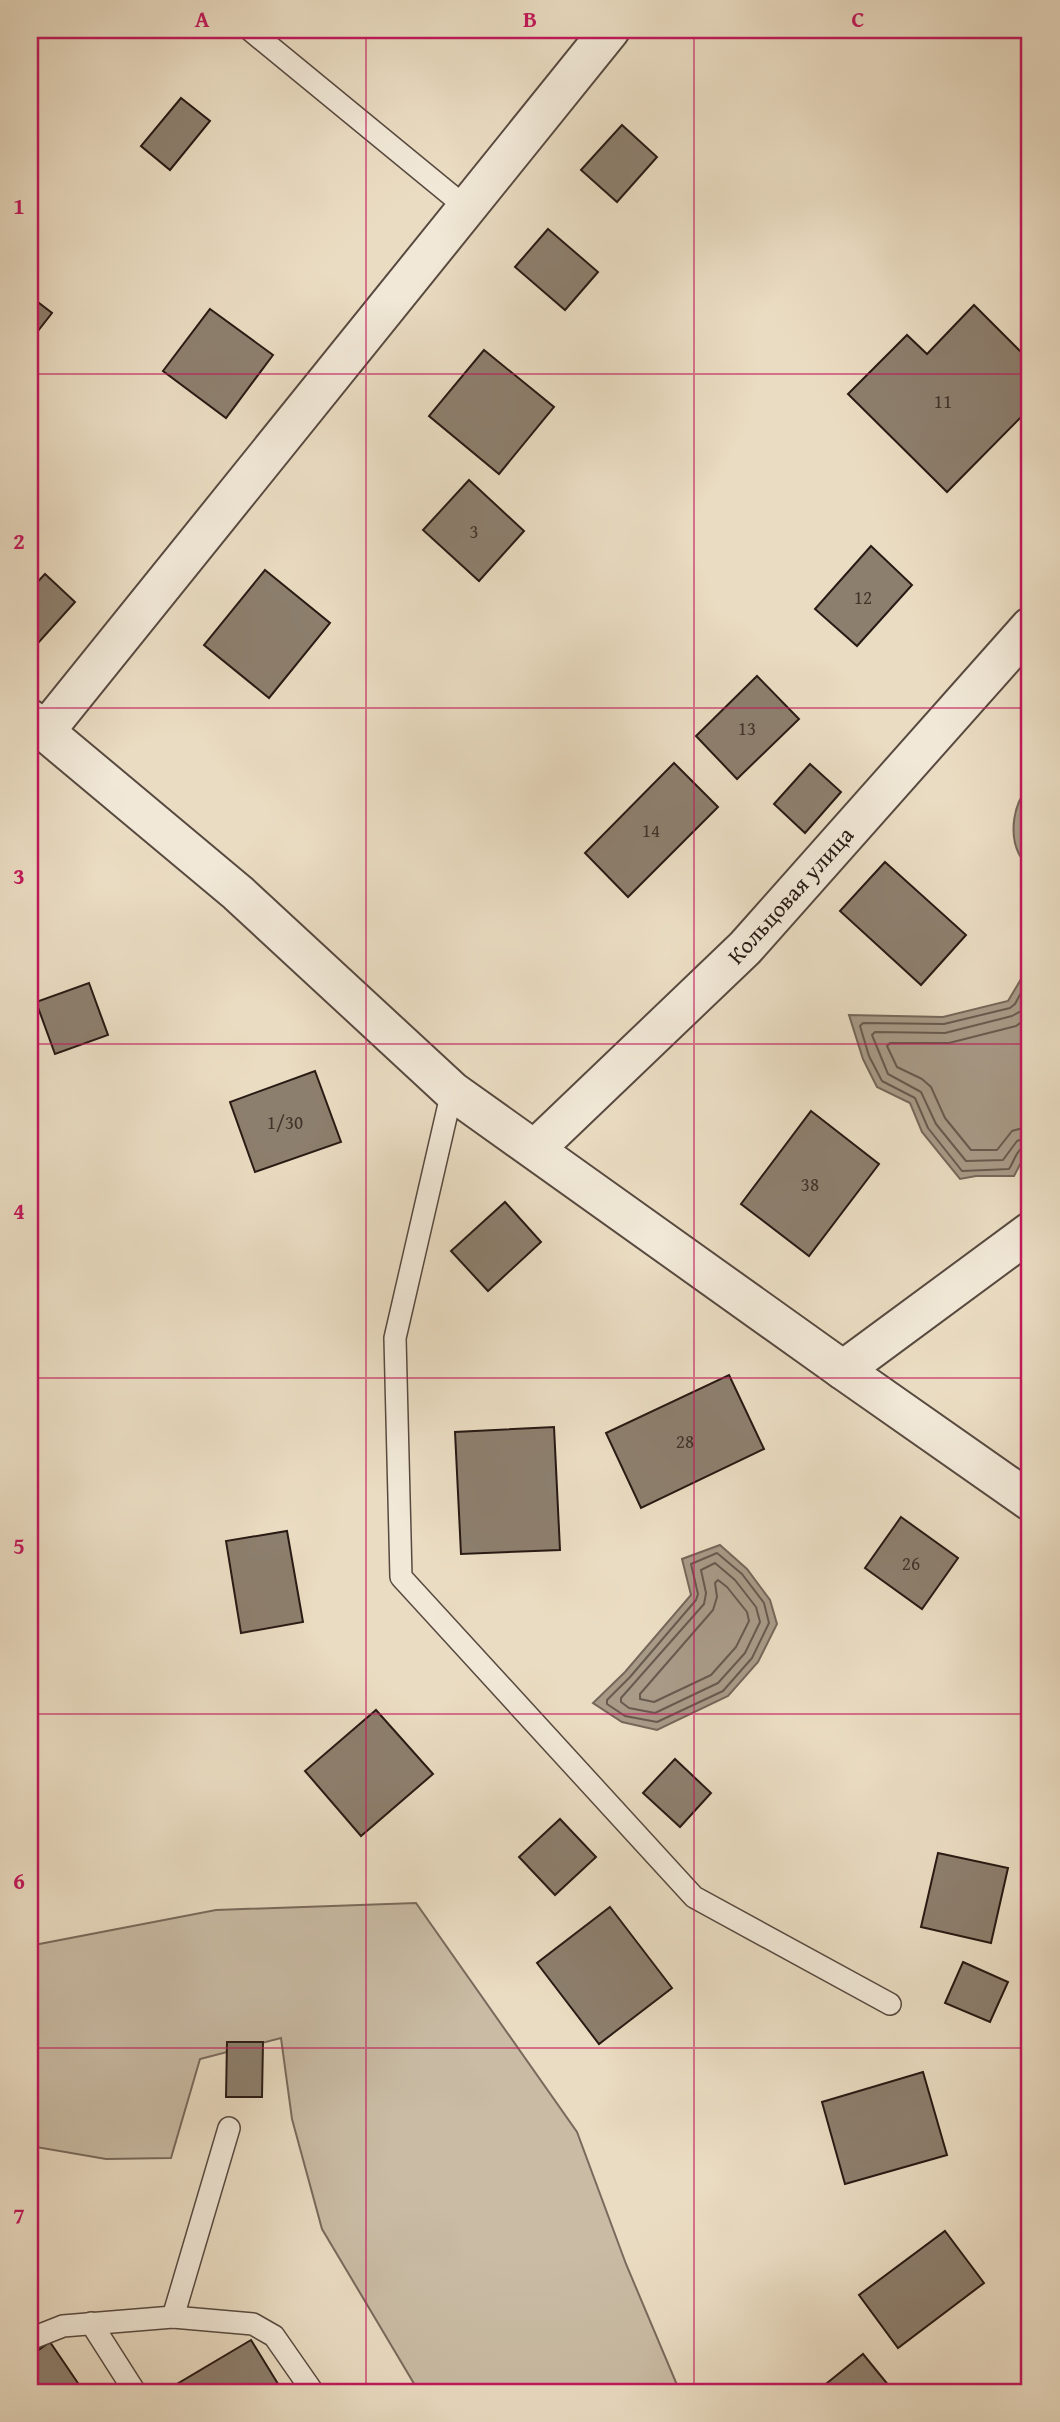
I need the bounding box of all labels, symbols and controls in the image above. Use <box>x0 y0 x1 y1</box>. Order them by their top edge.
text: A <box>195 2 210 35</box>
text: B <box>523 2 537 35</box>
text: C <box>851 2 865 35</box>
text: 1 <box>13 189 25 222</box>
house number: 11 <box>934 387 952 415</box>
house number: 3 <box>469 517 479 545</box>
text: 2 <box>13 524 25 557</box>
house number: 12 <box>854 583 872 611</box>
house number: 13 <box>738 714 756 742</box>
house number: 14 <box>642 816 660 844</box>
street label: Кольцовая улица <box>719 819 861 971</box>
text: 3 <box>13 859 25 892</box>
house number: 1/30 <box>267 1108 303 1136</box>
house number: 38 <box>801 1170 819 1198</box>
text: 4 <box>13 1194 25 1227</box>
house number: 28 <box>676 1427 694 1455</box>
text: 5 <box>13 1529 25 1562</box>
house number: 26 <box>902 1549 920 1577</box>
text: 6 <box>13 1864 25 1897</box>
text: 7 <box>13 2199 25 2232</box>

